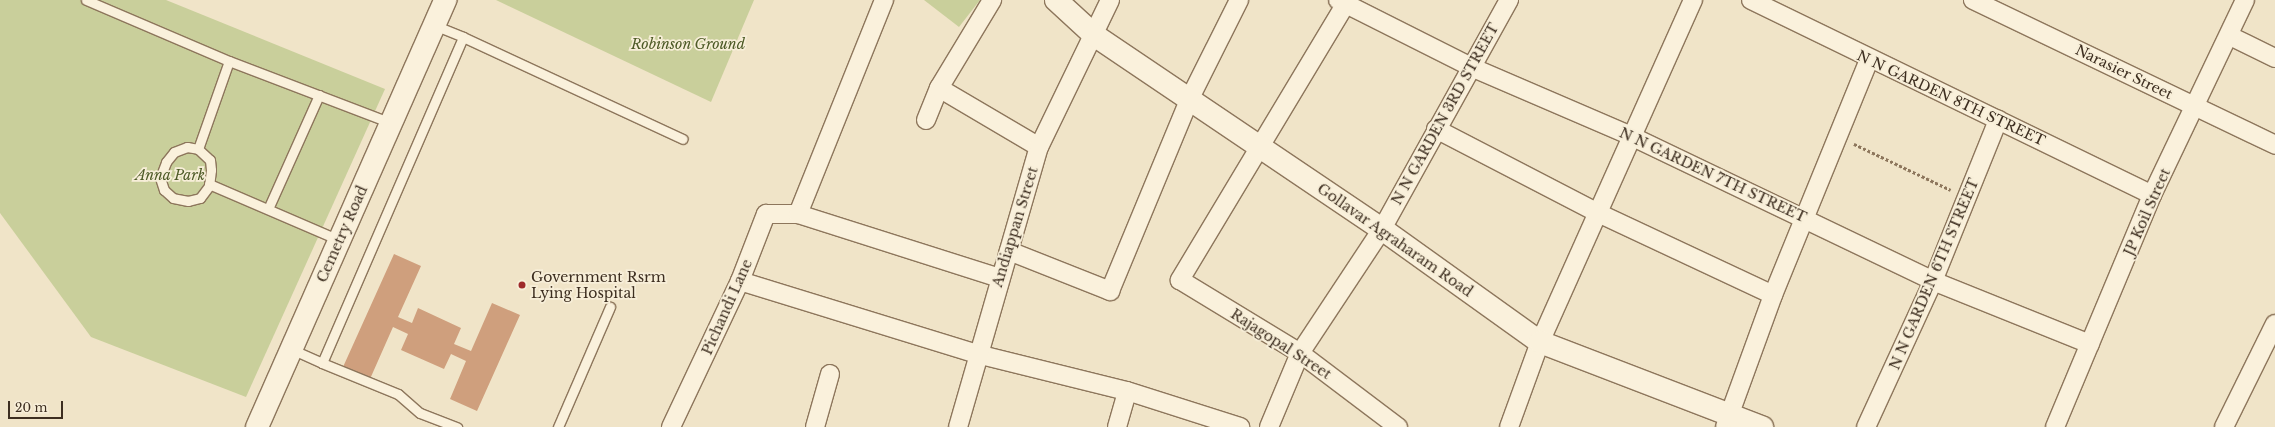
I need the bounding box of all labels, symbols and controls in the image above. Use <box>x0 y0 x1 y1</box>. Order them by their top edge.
street label: N N GARDEN 3RD STREET <box>1388 20 1502 208</box>
park label: Robinson Ground <box>631 36 745 52</box>
street label: Narasier Street <box>2073 41 2175 103</box>
street label: N N GARDEN 8TH STREET <box>1854 47 2048 149</box>
street label: N N GARDEN 7TH STREET <box>1617 124 1809 226</box>
street label: Andiappan Street <box>989 165 1041 289</box>
street label: JP Koil Street <box>2120 166 2174 258</box>
park label: Anna Park <box>135 167 205 183</box>
street label: N N GARDEN 6TH STREET <box>1886 176 1982 372</box>
street label: Gollavar Agraharam Road <box>1314 180 1476 300</box>
street label: Cemetry Road <box>313 183 371 285</box>
street label: Pichandi Lane <box>698 257 756 357</box>
place label: Government Rsrm Lying Hospital <box>531 269 666 302</box>
marker: Government Rsrm Lying Hospital <box>516 279 528 291</box>
street label: Rajagopal Street <box>1228 305 1334 383</box>
scale bar <box>10 393 65 419</box>
text: 20 m <box>15 400 47 415</box>

